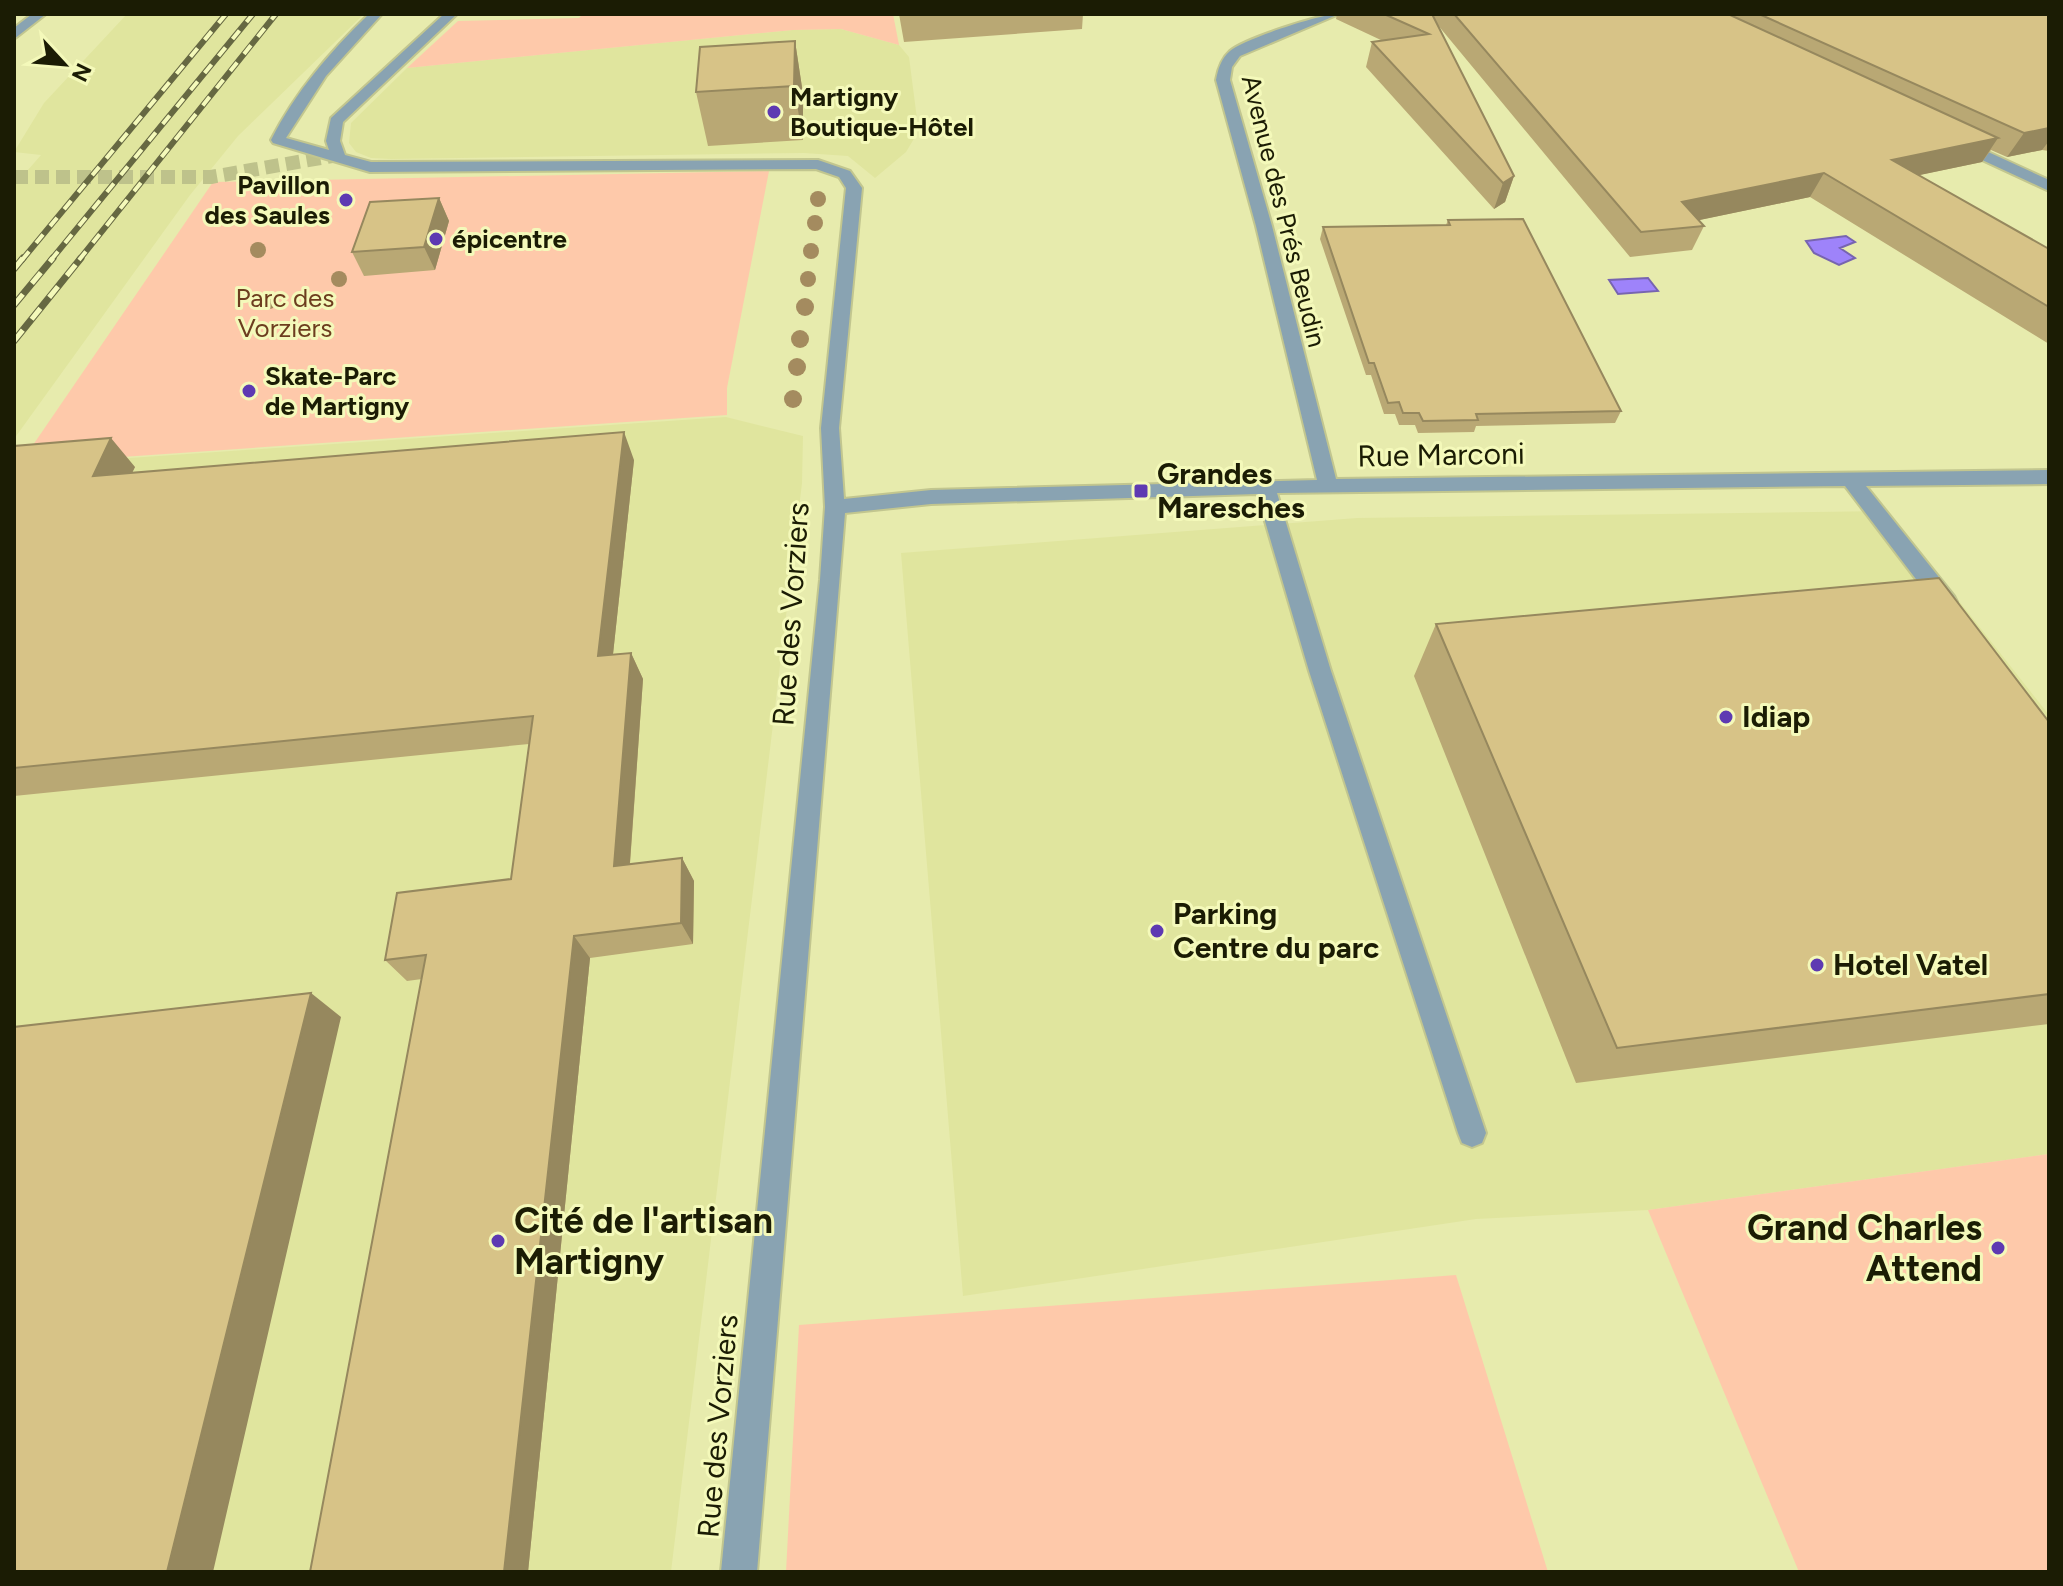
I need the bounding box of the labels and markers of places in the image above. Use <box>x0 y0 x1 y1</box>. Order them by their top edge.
place label: Martigny Boutique-Hôtel <box>790 81 974 143</box>
marker: Martigny Boutique-Hôtel <box>765 103 783 121</box>
place label: Pavillon des Saules <box>204 169 330 231</box>
marker: Pavillon des Saules <box>337 191 355 209</box>
place label: épicentre <box>452 223 567 255</box>
marker: épicentre <box>427 230 445 248</box>
place label: Skate-Parc de Martigny <box>265 360 409 422</box>
marker: Skate-Parc de Martigny <box>240 382 258 400</box>
place label: Grandes Maresches <box>1157 455 1305 526</box>
marker: Grandes Maresches <box>1132 482 1150 500</box>
place label: Idiap <box>1742 698 1810 735</box>
marker: Idiap <box>1717 708 1735 726</box>
place label: Parking Centre du parc <box>1173 895 1379 966</box>
marker: Parking Centre du parc <box>1148 922 1166 940</box>
place label: Hotel Vatel <box>1833 946 1988 983</box>
marker: Hotel Vatel <box>1808 956 1826 974</box>
place label: Cité de l'artisan Martigny <box>514 1199 773 1283</box>
place label: Grand Charles Attend <box>1747 1206 1982 1290</box>
marker: Cité de l'artisan Martigny <box>489 1232 507 1250</box>
marker: Grand Charles Attend <box>1989 1239 2007 1257</box>

